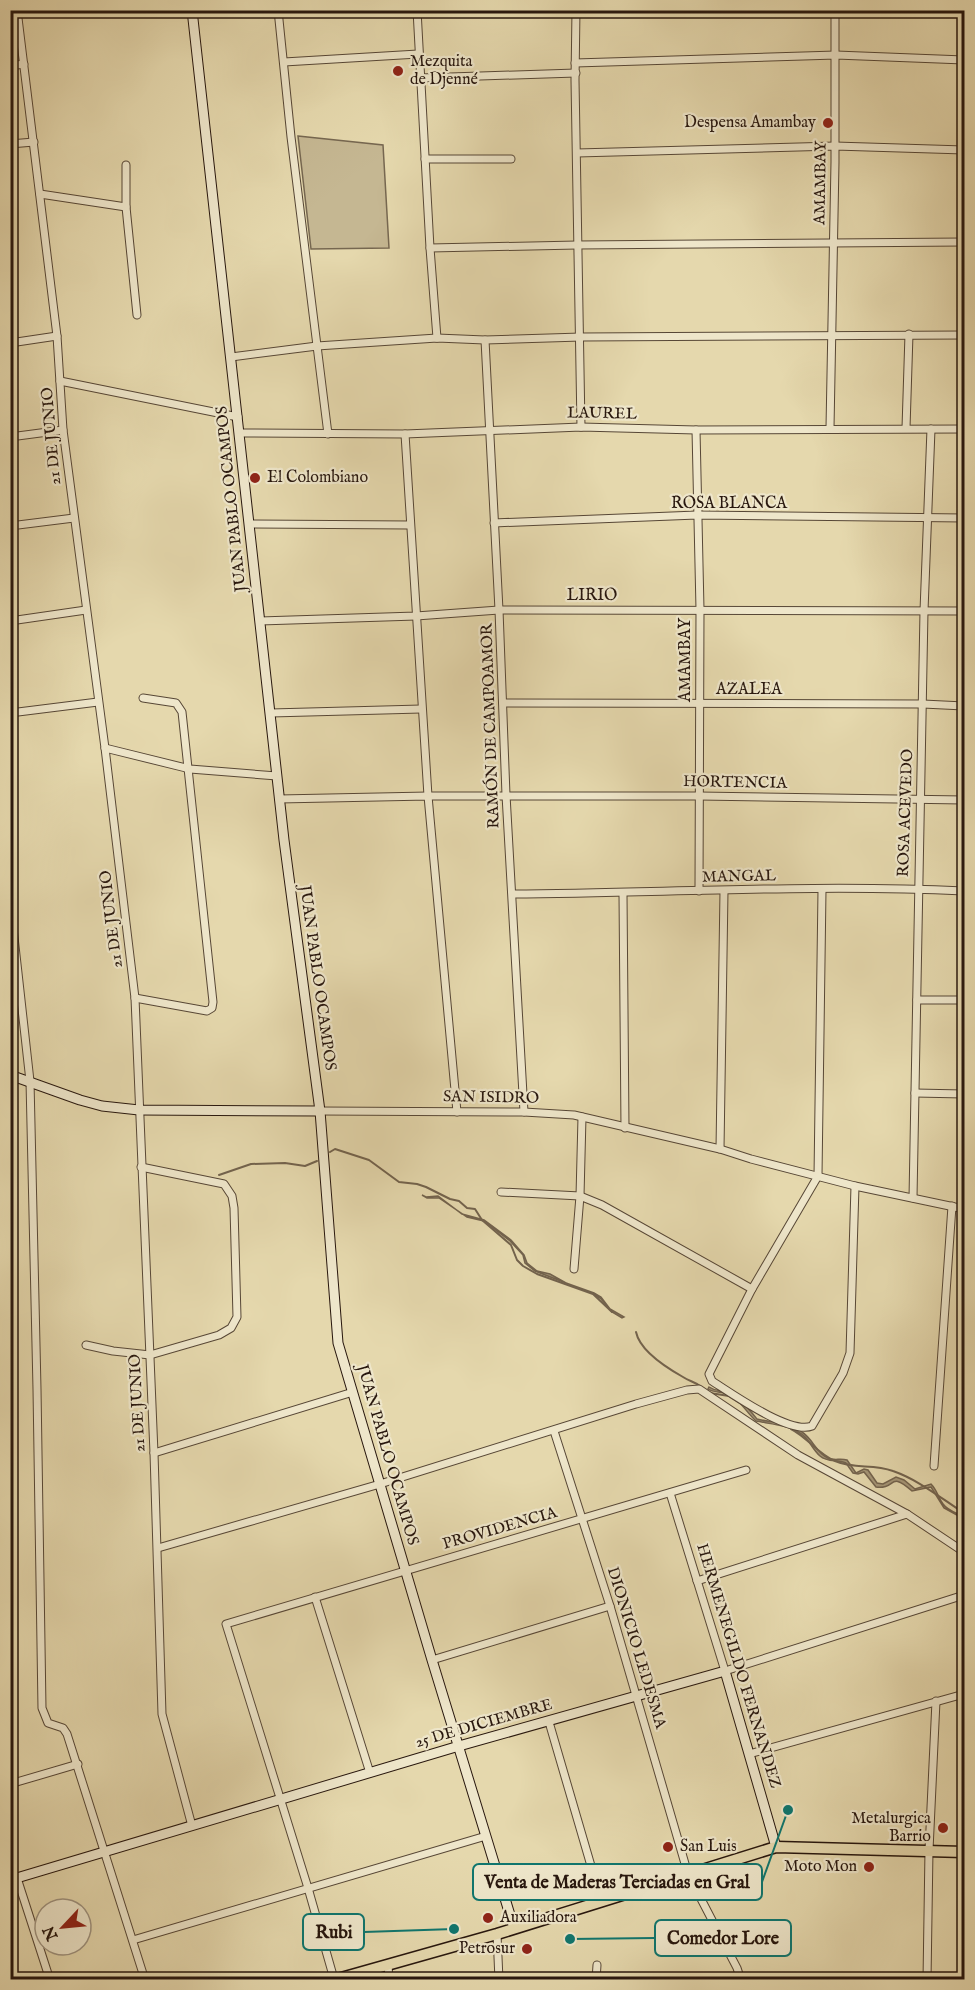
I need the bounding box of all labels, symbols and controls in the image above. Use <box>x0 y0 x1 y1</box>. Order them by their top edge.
place label: Mezquita de Djenné <box>410 52 478 90</box>
marker: Mezquita de Djenné <box>391 64 405 78</box>
place label: Despensa Amambay <box>684 113 816 133</box>
marker: Despensa Amambay <box>821 116 835 130</box>
street label: AMAMBAY <box>810 140 832 226</box>
street label: 21 DE JUNIO <box>38 386 66 486</box>
street label: LAUREL <box>567 403 638 425</box>
street label: JUAN PABLO OCAMPOS <box>212 405 252 595</box>
place label: El Colombiano <box>267 468 368 488</box>
marker: El Colombiano <box>248 471 262 485</box>
street label: ROSA BLANCA <box>671 494 788 514</box>
street label: LIRIO <box>567 586 617 606</box>
street label: AMAMBAY <box>676 617 696 703</box>
street label: RAMÓN DE CAMPOAMOR <box>475 622 505 829</box>
street label: AZALEA <box>715 680 783 700</box>
street label: ROSA ACEVEDO <box>894 749 918 877</box>
street label: HORTENCIA <box>683 772 788 794</box>
street label: MANGAL <box>702 866 777 888</box>
street label: 21 DE JUNIO <box>96 869 128 969</box>
street label: JUAN PABLO OCAMPOS <box>294 882 340 1072</box>
street label: SAN ISIDRO <box>443 1087 539 1109</box>
street label: 21 DE JUNIO <box>125 1353 151 1453</box>
street label: JUAN PABLO OCAMPOS <box>351 1360 422 1548</box>
street label: PROVIDENCIA <box>440 1503 561 1555</box>
street label: HERMENEGILDO FERNANDEZ <box>691 1541 785 1791</box>
street label: DIONICIO LEDESMA <box>602 1565 670 1732</box>
street label: 25 DE DICIEMBRE <box>413 1695 555 1753</box>
place label: Metalurgica Barrio <box>851 1809 931 1847</box>
marker: Metalurgica Barrio <box>936 1821 950 1835</box>
place label: San Luis <box>680 1837 737 1857</box>
marker: San Luis <box>661 1840 675 1854</box>
place label: Moto Mon <box>784 1857 857 1877</box>
marker: Moto Mon <box>862 1860 876 1874</box>
callout: Venta de Maderas Terciadas en Gral <box>473 1864 762 1900</box>
text: Venta de Maderas Terciadas en Gral <box>483 1872 751 1895</box>
north arrow <box>33 1897 93 1957</box>
place label: Auxiliadora <box>499 1908 577 1928</box>
marker: Auxiliadora <box>481 1911 495 1925</box>
callout: Rubi <box>303 1914 364 1950</box>
callout: Comedor Lore <box>655 1920 791 1956</box>
text: N <box>39 1922 64 1944</box>
text: Rubi <box>315 1922 353 1945</box>
text: Comedor Lore <box>667 1928 780 1951</box>
place label: Petrosur <box>459 1939 515 1959</box>
marker: Petrosur <box>520 1942 534 1956</box>

